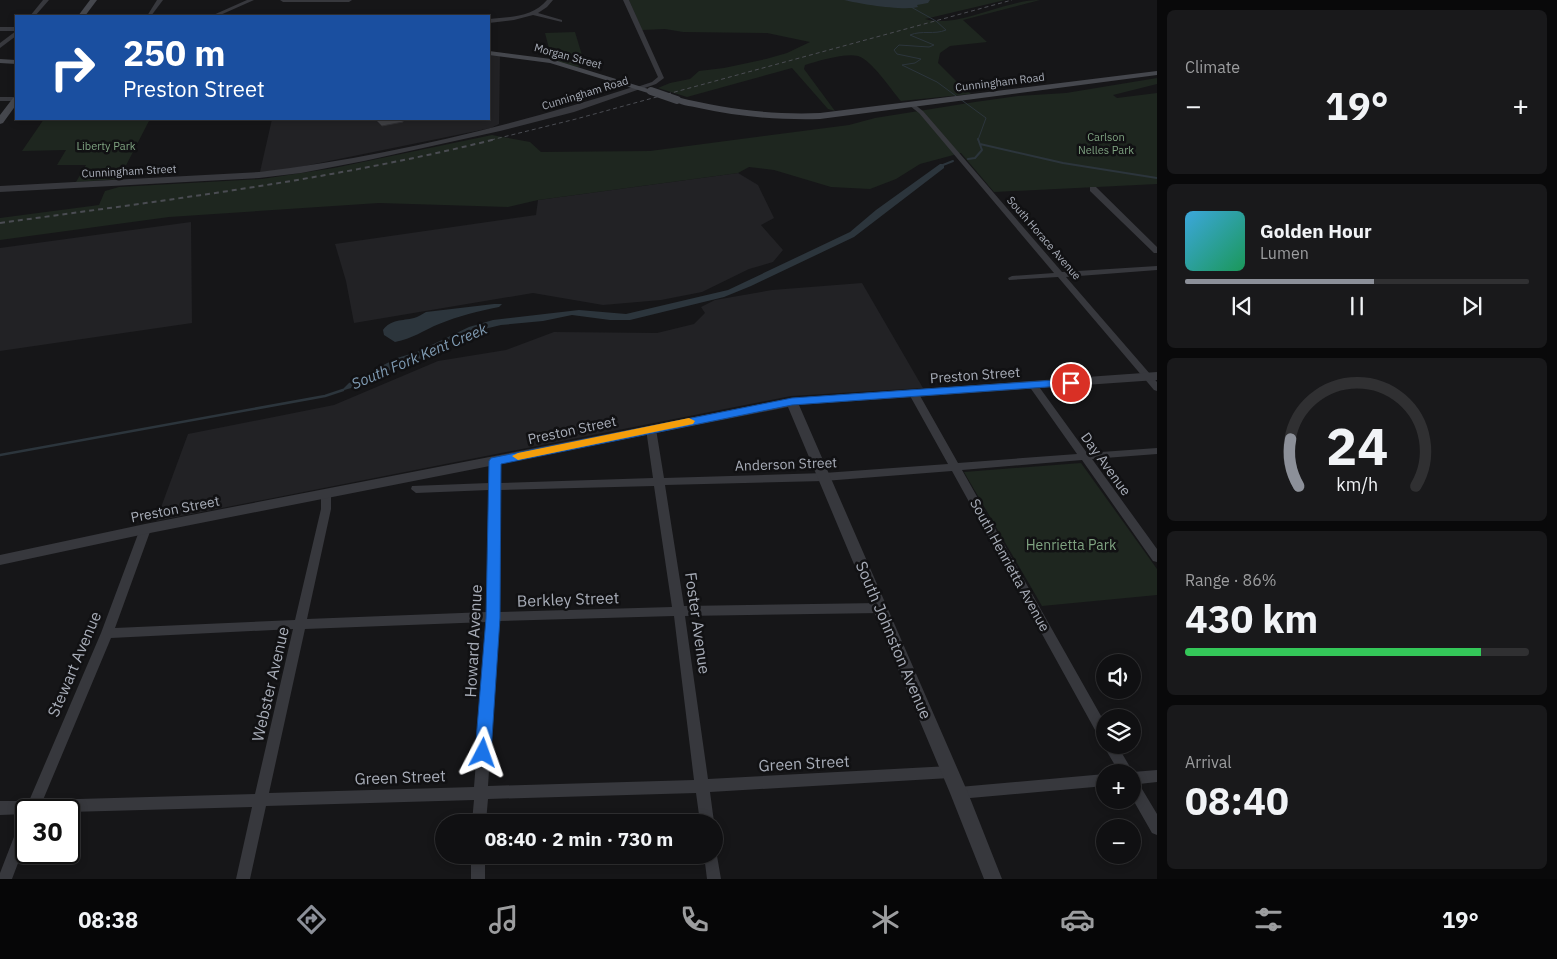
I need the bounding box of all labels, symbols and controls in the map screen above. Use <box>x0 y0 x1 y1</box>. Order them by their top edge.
text: 250 m <box>123 30 226 76</box>
icon: right <box>40 35 105 100</box>
street label: Morgan Street <box>533 40 604 72</box>
text: Climate <box>1185 57 1240 77</box>
street label: Cunningham Road <box>954 70 1046 94</box>
street label: Cunningham Road <box>540 73 630 113</box>
text: Preston Street <box>123 74 265 103</box>
text: 19° <box>1325 81 1389 130</box>
text: − <box>1185 87 1202 124</box>
text: + <box>1512 87 1529 124</box>
park label: Carlson Nelles Park <box>1078 130 1134 157</box>
park label: Liberty Park <box>77 139 136 153</box>
street label: Cunningham Street <box>81 162 177 180</box>
street label: South Horace Avenue <box>1004 193 1084 283</box>
text: Golden Hour <box>1260 219 1372 243</box>
text: Lumen <box>1260 243 1309 263</box>
icon: previous <box>1228 292 1256 320</box>
icon: pause <box>1343 292 1371 320</box>
icon: next <box>1458 292 1486 320</box>
water label: South Fork Kent Creek <box>348 319 490 393</box>
pin <box>1050 362 1092 404</box>
street label: Preston Street <box>929 363 1021 387</box>
icon: arrive <box>1057 369 1085 397</box>
street label: Preston Street <box>526 412 618 448</box>
text: 24 <box>1326 412 1388 479</box>
street label: Day Avenue <box>1077 429 1135 499</box>
street label: Anderson Street <box>735 453 837 475</box>
text: km/h <box>1336 473 1378 496</box>
street label: Preston Street <box>129 492 221 526</box>
street label: South Henrietta Avenue <box>966 495 1054 635</box>
park label: Henrietta Park <box>1026 536 1117 554</box>
street label: South Johnston Avenue <box>852 558 936 722</box>
text: Range · 86% <box>1185 570 1277 590</box>
street label: Foster Avenue <box>681 571 715 675</box>
street label: Howard Avenue <box>460 584 486 698</box>
street label: Berkley Street <box>517 587 619 611</box>
text: 430 km <box>1185 594 1318 643</box>
street label: Stewart Avenue <box>43 608 105 720</box>
street label: Webster Avenue <box>247 624 293 743</box>
map controls <box>1096 654 1141 864</box>
button: sound <box>1096 654 1141 699</box>
button: layers <box>1096 709 1141 754</box>
position arrow <box>456 726 508 778</box>
street label: Green Street <box>758 751 850 775</box>
text: Arrival <box>1185 752 1232 772</box>
button: + <box>1096 764 1141 809</box>
street label: Green Street <box>354 765 446 789</box>
text: 08:40 <box>1185 776 1289 825</box>
speed limit sign: 30 <box>15 799 80 864</box>
button: − <box>1096 819 1141 864</box>
text: 08:40 · 2 min · 730 m <box>485 827 673 851</box>
icon: directions <box>294 902 329 937</box>
icon: music <box>486 902 521 937</box>
icon: phone <box>677 902 712 937</box>
icon: climate <box>868 902 903 937</box>
icon: car <box>1060 902 1095 937</box>
icon: filters <box>1251 902 1286 937</box>
text: 08:38 <box>78 905 138 934</box>
text: 19° <box>1442 905 1479 934</box>

